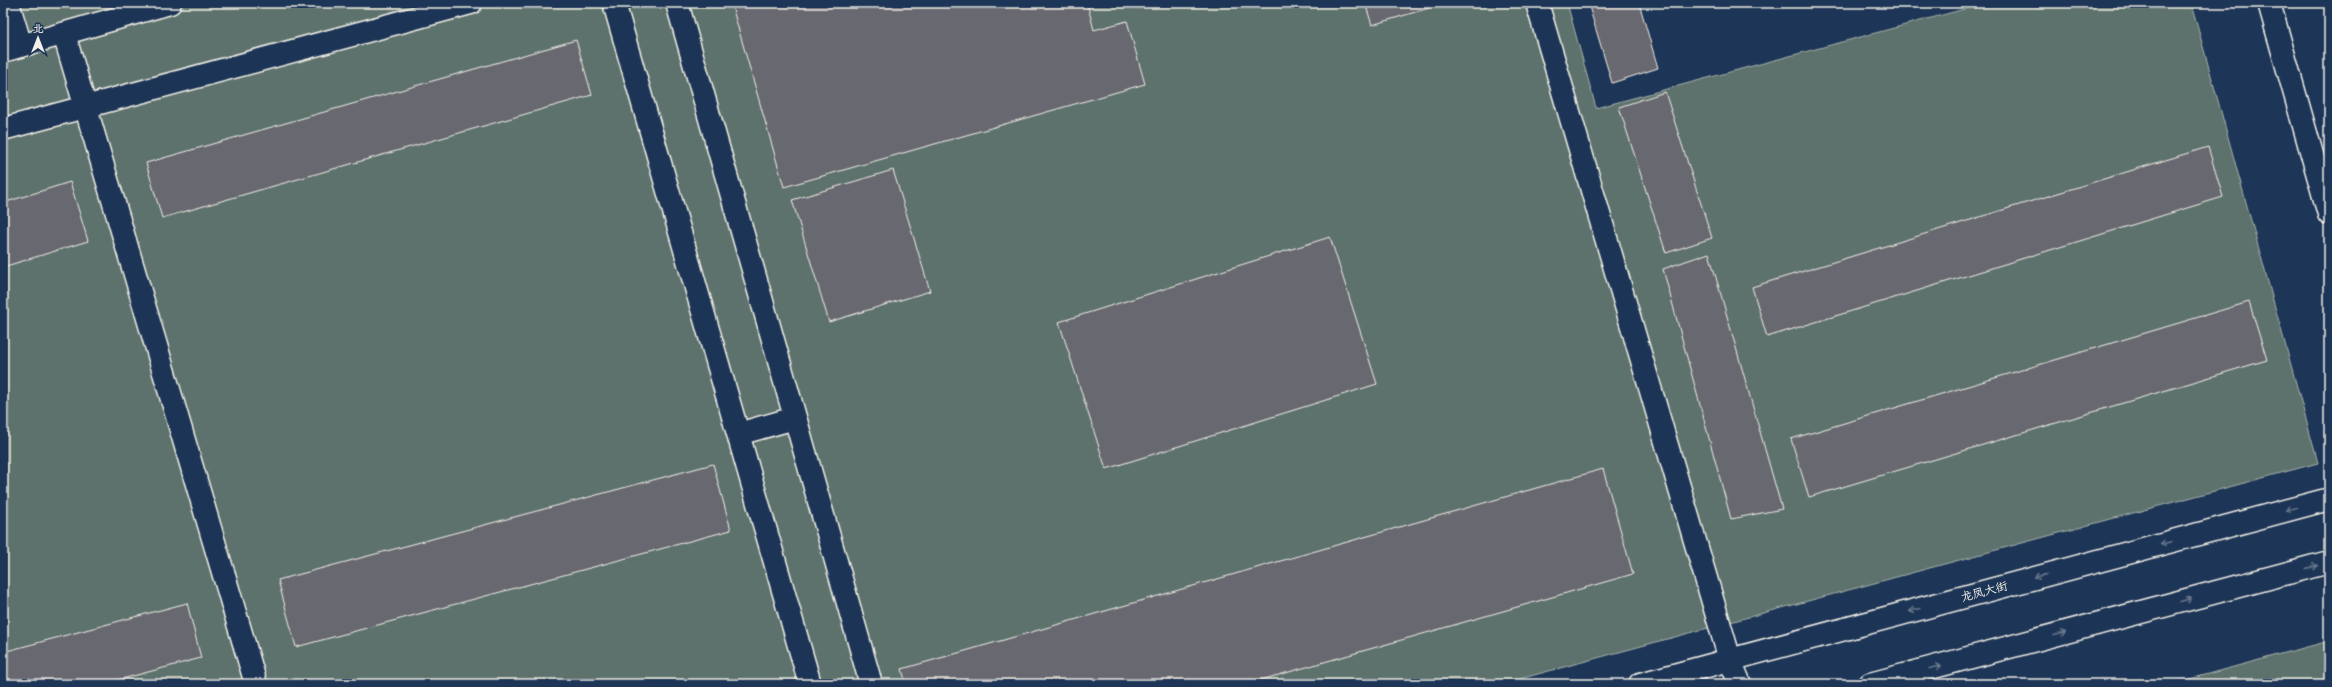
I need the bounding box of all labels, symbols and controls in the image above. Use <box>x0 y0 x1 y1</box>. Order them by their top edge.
north arrow <box>18 18 58 58</box>
text: 北 <box>33 21 44 35</box>
one-way arrow <box>2285 506 2298 513</box>
one-way arrow <box>2160 540 2173 547</box>
one-way arrow <box>2305 563 2318 570</box>
one-way arrow <box>2034 573 2047 581</box>
street label: 龙凤大街 <box>1959 578 2009 604</box>
one-way arrow <box>2179 596 2192 604</box>
one-way arrow <box>1908 607 1921 614</box>
one-way arrow <box>2053 629 2066 637</box>
one-way arrow <box>1928 663 1941 670</box>

